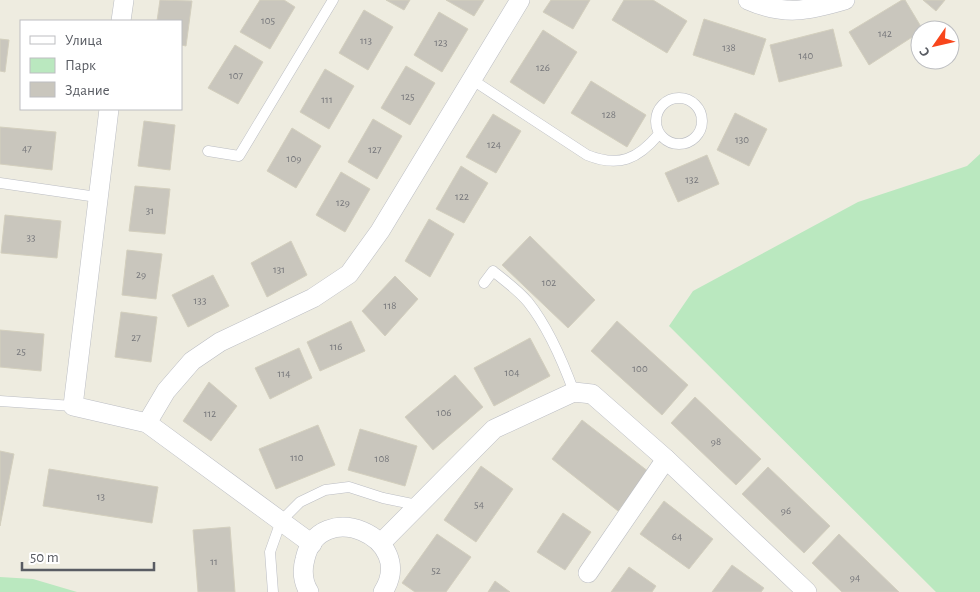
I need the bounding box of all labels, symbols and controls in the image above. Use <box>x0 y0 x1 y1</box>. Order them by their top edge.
house number: 105 <box>261 15 275 26</box>
legend <box>20 20 182 110</box>
north arrow <box>910 20 960 70</box>
house number: 142 <box>878 28 892 39</box>
text: Улица <box>65 33 102 48</box>
house number: 113 <box>360 35 373 46</box>
house number: 123 <box>434 37 448 48</box>
house number: 138 <box>722 42 736 53</box>
text: С <box>917 44 933 59</box>
house number: 140 <box>799 50 814 61</box>
text: Парк <box>65 58 96 73</box>
house number: 126 <box>536 62 550 73</box>
house number: 107 <box>229 70 243 81</box>
text: Здание <box>65 83 110 98</box>
house number: 125 <box>401 91 415 102</box>
house number: 111 <box>321 94 333 105</box>
house number: 128 <box>602 109 616 120</box>
house number: 130 <box>735 134 749 145</box>
house number: 124 <box>487 139 501 150</box>
house number: 47 <box>22 143 32 154</box>
house number: 127 <box>368 144 382 155</box>
house number: 109 <box>287 153 301 164</box>
house number: 132 <box>685 174 699 185</box>
house number: 122 <box>455 191 469 202</box>
house number: 129 <box>336 197 350 208</box>
house number: 31 <box>146 205 154 216</box>
house number: 33 <box>26 232 36 243</box>
house number: 131 <box>273 264 285 275</box>
house number: 29 <box>136 269 146 280</box>
house number: 102 <box>542 277 556 288</box>
house number: 133 <box>194 295 207 306</box>
house number: 118 <box>384 300 396 311</box>
house number: 27 <box>131 332 141 343</box>
house number: 116 <box>330 341 342 352</box>
house number: 25 <box>16 346 26 357</box>
house number: 100 <box>632 363 648 374</box>
house number: 104 <box>505 367 519 378</box>
house number: 114 <box>278 368 290 379</box>
house number: 106 <box>437 407 451 418</box>
house number: 112 <box>204 408 216 419</box>
house number: 98 <box>711 436 721 447</box>
house number: 110 <box>290 452 304 463</box>
house number: 108 <box>375 453 389 464</box>
house number: 13 <box>97 491 106 502</box>
house number: 54 <box>474 499 484 510</box>
house number: 96 <box>781 505 791 516</box>
house number: 64 <box>672 531 682 542</box>
scale bar <box>22 540 155 572</box>
text: 50 m <box>30 550 59 565</box>
house number: 11 <box>210 556 218 567</box>
house number: 52 <box>431 565 441 576</box>
house number: 94 <box>850 572 860 583</box>

